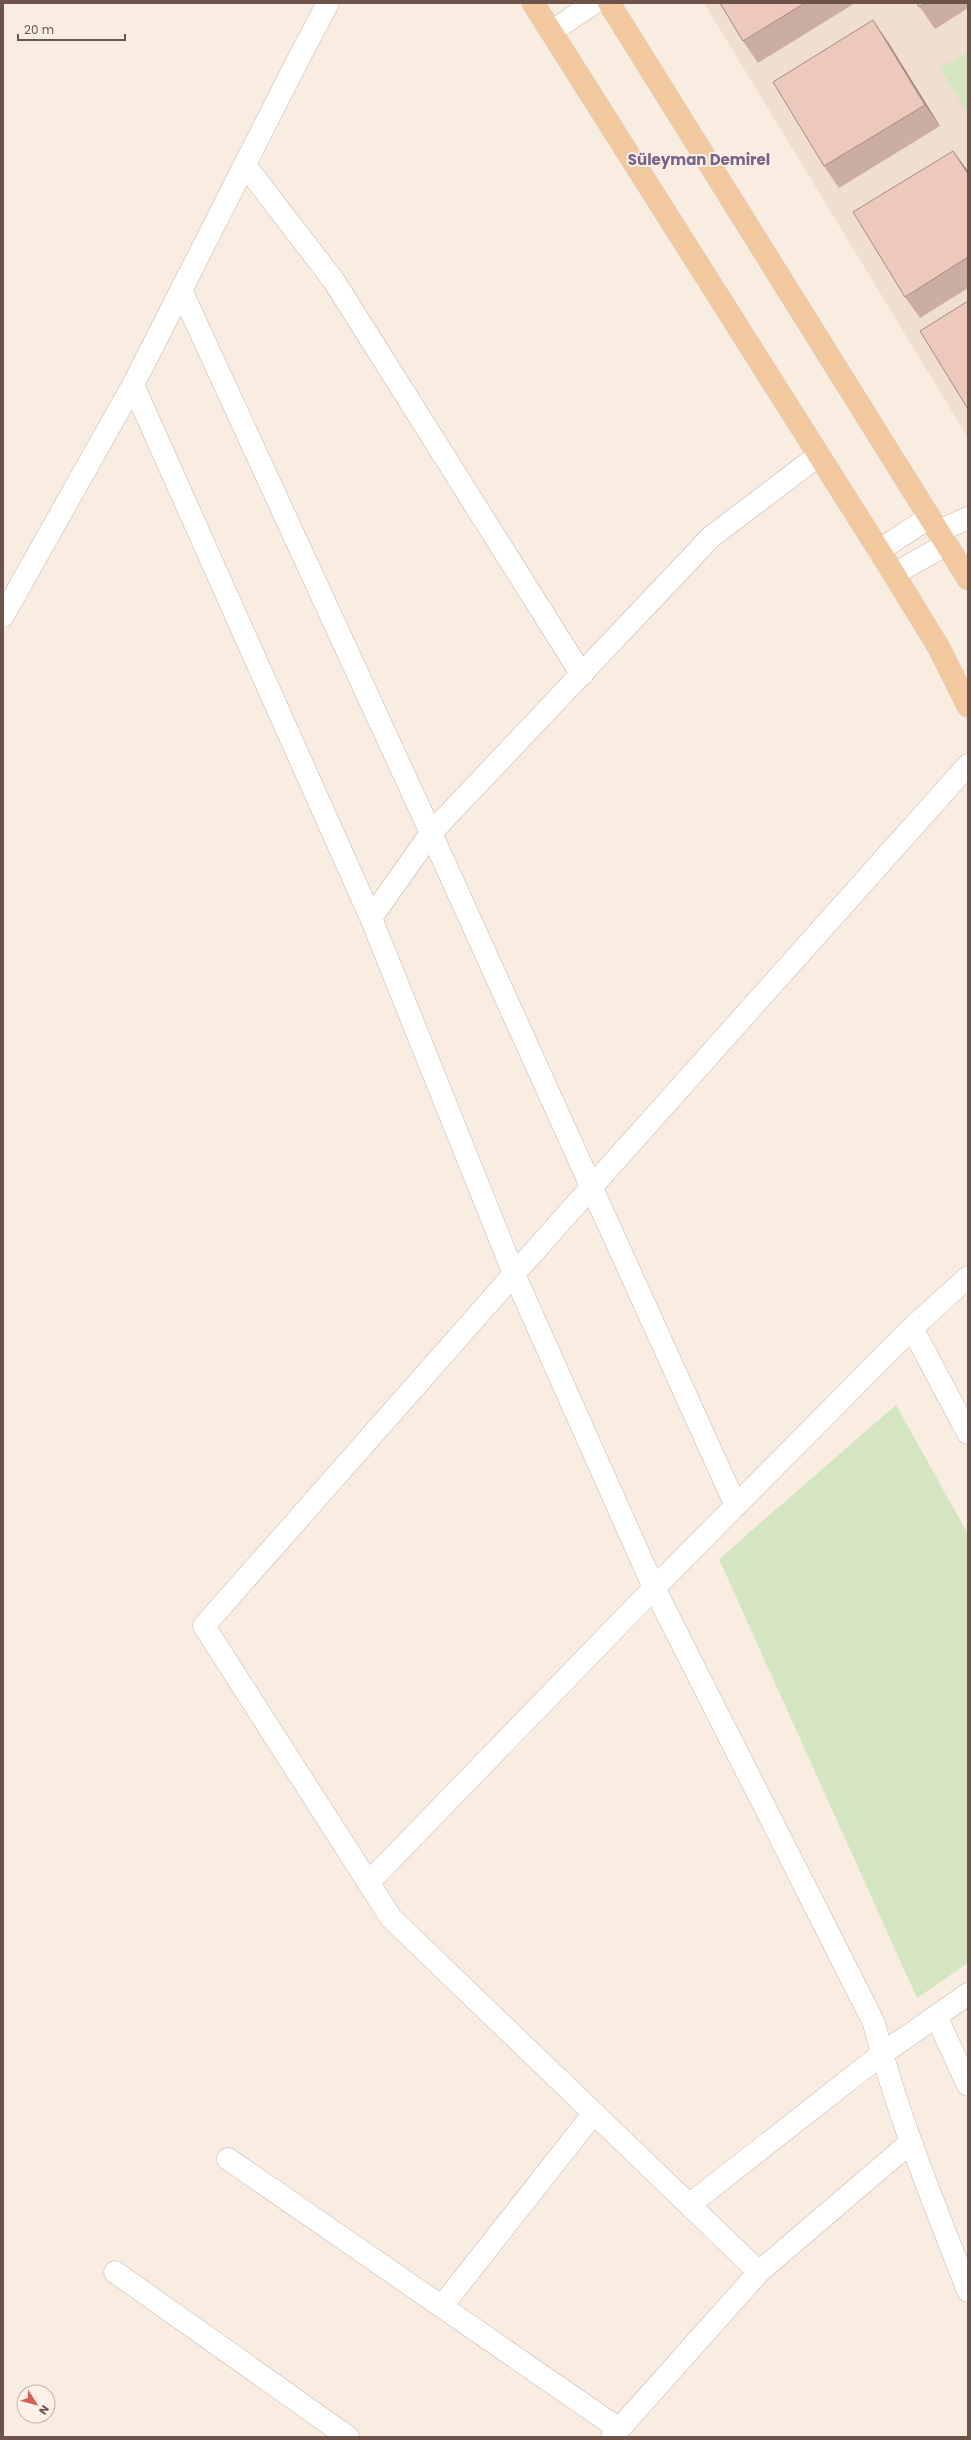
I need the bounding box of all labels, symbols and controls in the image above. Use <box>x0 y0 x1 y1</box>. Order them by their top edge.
scale bar <box>18 16 125 42</box>
text: 20 m <box>24 21 54 38</box>
district label: Süleyman Demirel <box>628 149 770 170</box>
north arrow <box>16 2384 56 2424</box>
text: N <box>35 2402 53 2418</box>

